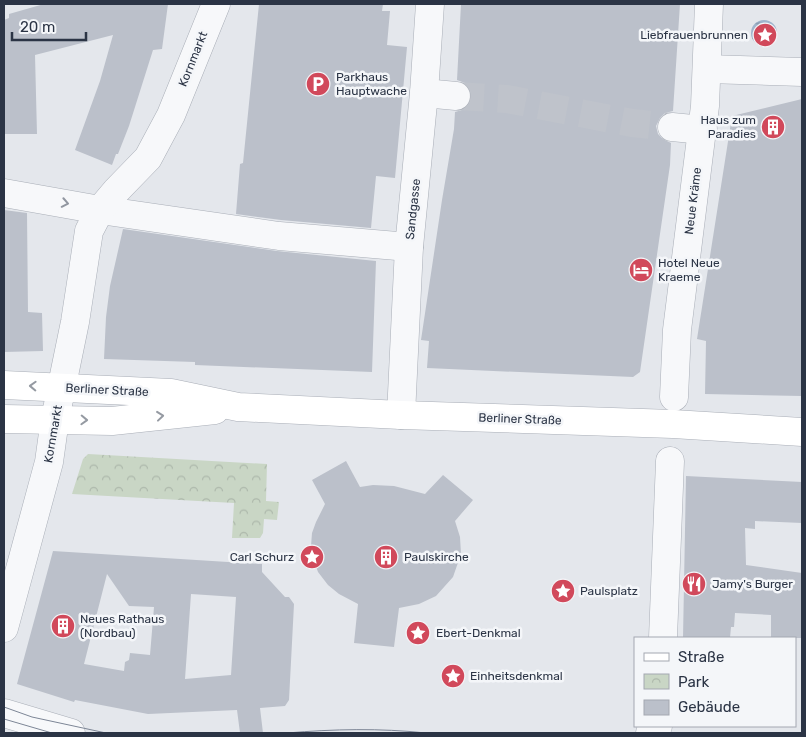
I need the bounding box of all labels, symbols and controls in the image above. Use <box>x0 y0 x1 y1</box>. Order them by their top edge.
scale bar <box>12 10 86 42</box>
text: 20 m <box>20 18 55 36</box>
place icon: Liebfrauenbrunnen <box>752 22 778 48</box>
place label: Liebfrauenbrunnen <box>640 28 748 42</box>
street label: Kornmarkt <box>176 29 211 89</box>
place label: Parkhaus Hauptwache <box>336 70 407 98</box>
parking icon: Parkhaus Hauptwache <box>305 71 331 97</box>
place label: Haus zum Paradies <box>701 113 756 141</box>
building icon: Haus zum Paradies <box>760 114 786 140</box>
street label: Neue Kräme <box>682 166 704 235</box>
street label: Sandgasse <box>403 178 423 240</box>
one-way arrow <box>61 198 70 208</box>
place label: Hotel Neue Kraeme <box>658 256 720 284</box>
hotel icon: Hotel Neue Kraeme <box>628 257 654 283</box>
one-way arrow <box>29 381 36 391</box>
street label: Berliner Straße <box>65 381 149 399</box>
street label: Kornmarkt <box>41 404 65 464</box>
one-way arrow <box>157 411 165 422</box>
street label: Berliner Straße <box>478 411 562 427</box>
one-way arrow <box>80 415 88 426</box>
place icon: Carl Schurz <box>299 544 325 570</box>
building icon: Paulskirche <box>373 544 399 570</box>
place label: Carl Schurz <box>230 550 294 564</box>
place label: Paulskirche <box>404 550 469 564</box>
restaurant icon: Jamy's Burger <box>681 571 707 597</box>
place label: Jamy's Burger <box>712 577 793 591</box>
place icon: Paulsplatz <box>550 578 576 604</box>
place label: Paulsplatz <box>580 584 638 598</box>
place label: Neues Rathaus (Nordbau) <box>80 612 164 640</box>
building icon: Neues Rathaus (Nordbau) <box>50 613 76 639</box>
place icon: Ebert-Denkmal <box>405 620 431 646</box>
place label: Ebert-Denkmal <box>436 626 521 640</box>
legend <box>634 637 796 727</box>
text: Straße <box>678 648 724 666</box>
place icon: Einheitsdenkmal <box>440 663 466 689</box>
place label: Einheitsdenkmal <box>470 669 563 683</box>
text: Park <box>678 673 709 691</box>
text: Gebäude <box>678 698 740 716</box>

